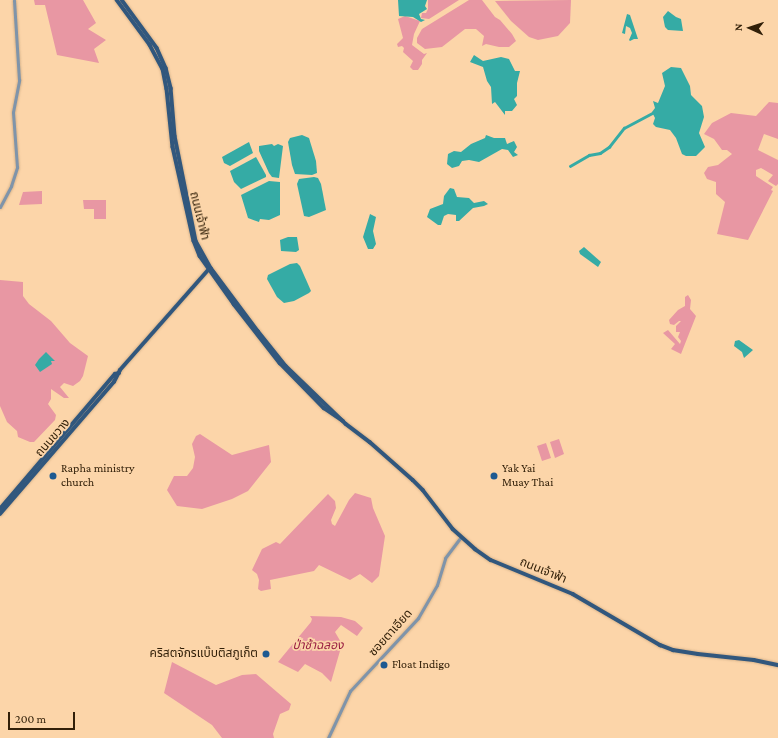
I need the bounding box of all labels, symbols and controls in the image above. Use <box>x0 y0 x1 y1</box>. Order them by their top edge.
north arrow <box>730 8 770 48</box>
text: N <box>732 23 744 31</box>
street label: ถนนเจ้าฟ้า <box>186 190 212 242</box>
street label: ถนนขวาง <box>33 416 73 460</box>
place label: Rapha ministry church <box>61 462 135 490</box>
place label: Yak Yai Muay Thai <box>502 462 553 490</box>
marker: Rapha ministry church <box>48 471 58 481</box>
marker: Yak Yai Muay Thai <box>489 471 499 481</box>
street label: ถนนเจ้าฟ้า <box>517 555 569 587</box>
street label: ซอยตาเอียด <box>366 607 416 659</box>
park label: ป่าช้าฉลอง <box>292 639 344 653</box>
place label: คริสตจักรแบ๊บติสภูเก็ต <box>150 647 258 661</box>
marker: คริสตจักรแบ๊บติสภูเก็ต <box>261 649 271 659</box>
place label: Float Indigo <box>392 658 450 672</box>
marker: Float Indigo <box>379 660 389 670</box>
scale bar <box>10 704 77 730</box>
text: 200 m <box>15 712 46 726</box>

